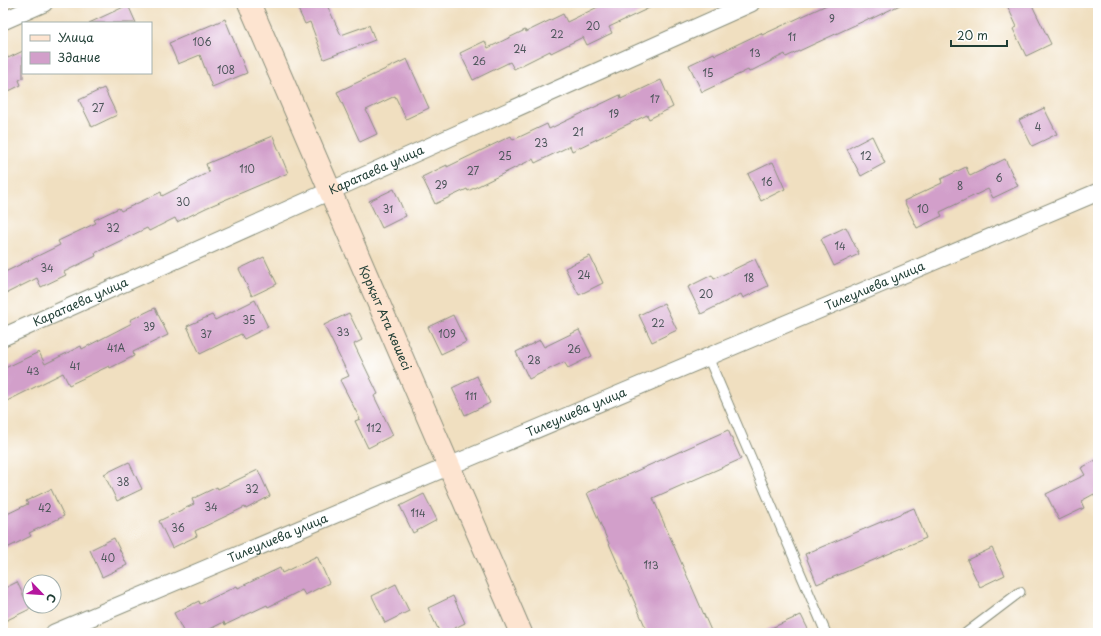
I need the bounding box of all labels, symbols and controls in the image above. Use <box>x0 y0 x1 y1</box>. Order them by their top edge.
house number: 9 <box>829 11 835 26</box>
house number: 20 <box>586 18 600 33</box>
legend <box>22 22 152 74</box>
scale bar <box>951 22 1007 48</box>
house number: 22 <box>550 26 564 41</box>
text: 20 m <box>957 26 988 44</box>
text: Улица <box>58 28 94 46</box>
house number: 11 <box>788 29 796 44</box>
house number: 106 <box>193 34 211 49</box>
house number: 24 <box>513 41 527 56</box>
house number: 13 <box>749 45 761 60</box>
text: Здание <box>58 48 100 66</box>
house number: 26 <box>472 53 486 68</box>
house number: 108 <box>217 62 235 77</box>
house number: 15 <box>703 65 713 80</box>
house number: 17 <box>650 91 661 106</box>
house number: 27 <box>92 100 105 115</box>
house number: 19 <box>609 106 619 121</box>
house number: 4 <box>1035 119 1042 134</box>
house number: 21 <box>572 124 584 139</box>
house number: 23 <box>534 135 548 150</box>
street label: Каратаева улица <box>326 140 427 198</box>
house number: 25 <box>498 148 512 163</box>
house number: 12 <box>860 148 872 163</box>
house number: 110 <box>239 161 255 176</box>
house number: 27 <box>467 163 480 178</box>
house number: 6 <box>995 170 1003 185</box>
house number: 16 <box>761 174 773 189</box>
house number: 29 <box>435 177 448 192</box>
house number: 8 <box>957 178 963 193</box>
house number: 30 <box>176 194 190 209</box>
house number: 31 <box>383 201 393 216</box>
house number: 10 <box>917 201 929 216</box>
house number: 32 <box>106 220 120 235</box>
house number: 14 <box>834 238 846 253</box>
street label: Тилеулиева улица <box>822 256 928 314</box>
house number: 34 <box>40 260 54 275</box>
street label: Қорқыт Ата көшесі <box>355 262 417 373</box>
house number: 24 <box>577 267 591 282</box>
house number: 18 <box>744 270 754 285</box>
street label: Каратаева улица <box>30 272 131 331</box>
house number: 20 <box>699 286 713 301</box>
house number: 35 <box>243 312 255 327</box>
house number: 22 <box>651 315 665 330</box>
house number: 39 <box>143 319 155 334</box>
house number: 33 <box>336 324 350 339</box>
house number: 37 <box>200 326 213 341</box>
house number: 109 <box>438 326 456 341</box>
house number: 41А <box>107 340 125 355</box>
house number: 26 <box>567 341 581 356</box>
house number: 28 <box>527 352 541 367</box>
house number: 41 <box>70 358 80 373</box>
house number: 43 <box>27 363 40 378</box>
street label: Тилеулиева улица <box>523 382 629 441</box>
house number: 111 <box>465 388 477 403</box>
house number: 112 <box>366 420 382 435</box>
house number: 38 <box>117 474 129 489</box>
house number: 32 <box>245 481 259 496</box>
house number: 34 <box>204 499 218 514</box>
house number: 42 <box>38 500 52 515</box>
house number: 114 <box>411 505 426 520</box>
street label: Тилеулиева улица <box>225 508 331 567</box>
house number: 36 <box>171 520 185 535</box>
house number: 40 <box>101 550 115 565</box>
house number: 113 <box>643 557 659 572</box>
north arrow <box>22 574 62 614</box>
text: С <box>42 591 61 606</box>

